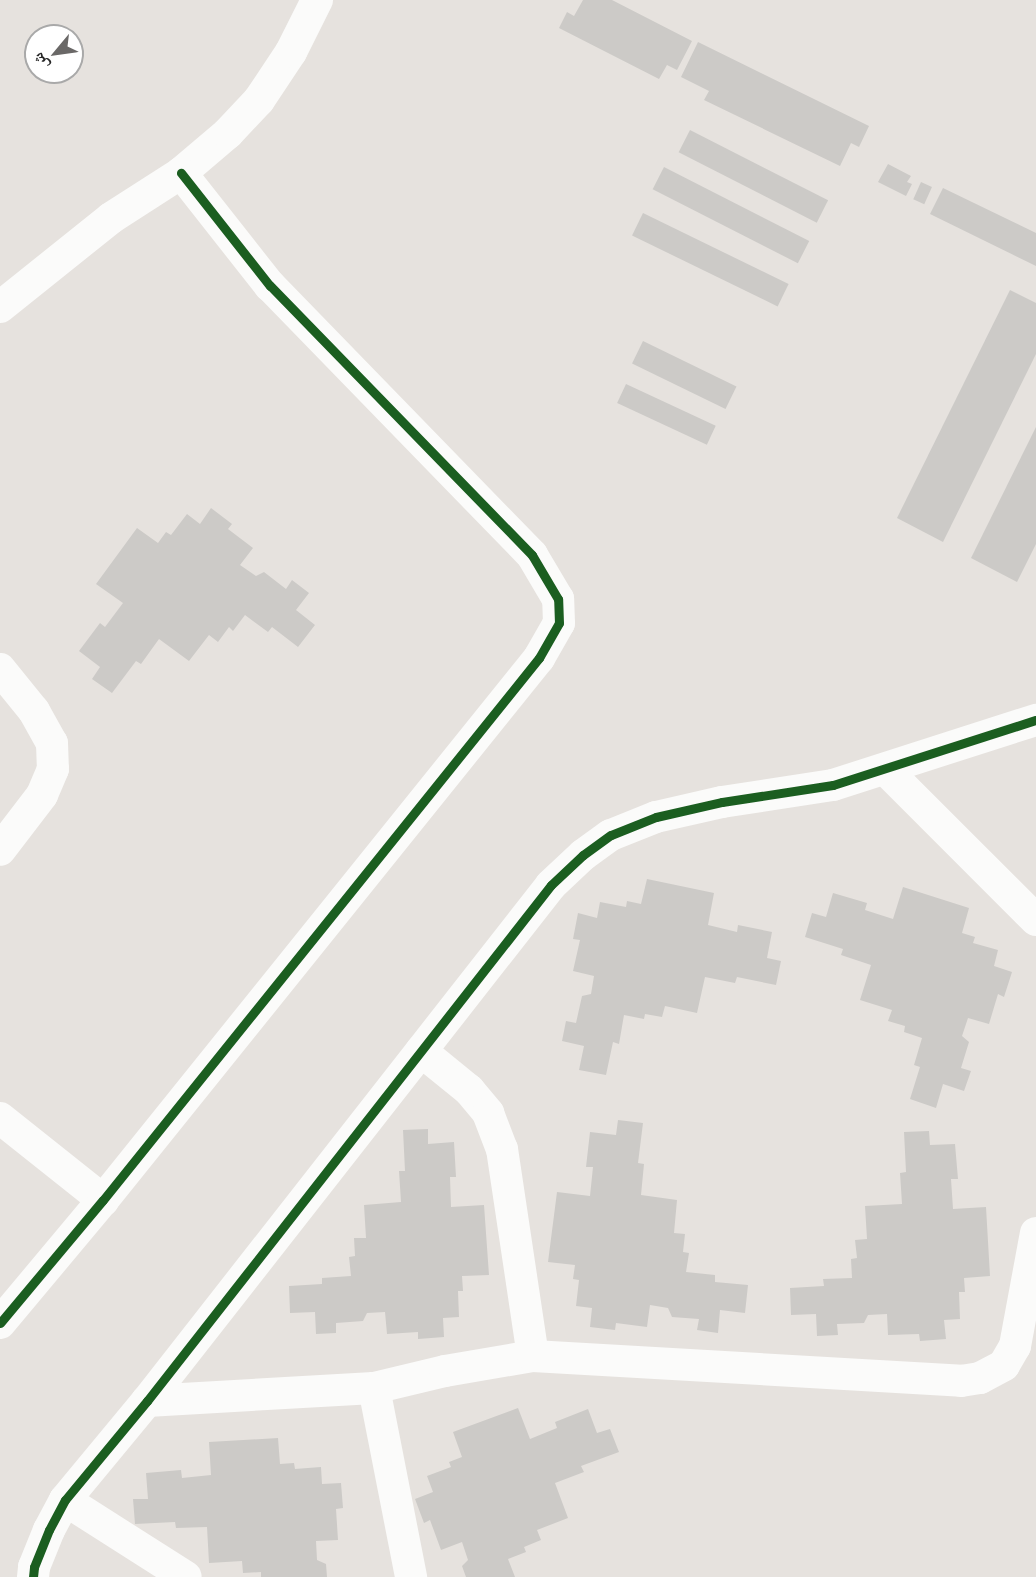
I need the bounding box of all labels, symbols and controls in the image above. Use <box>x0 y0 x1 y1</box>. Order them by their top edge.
north arrow <box>24 24 84 84</box>
text: ش <box>27 50 52 74</box>

